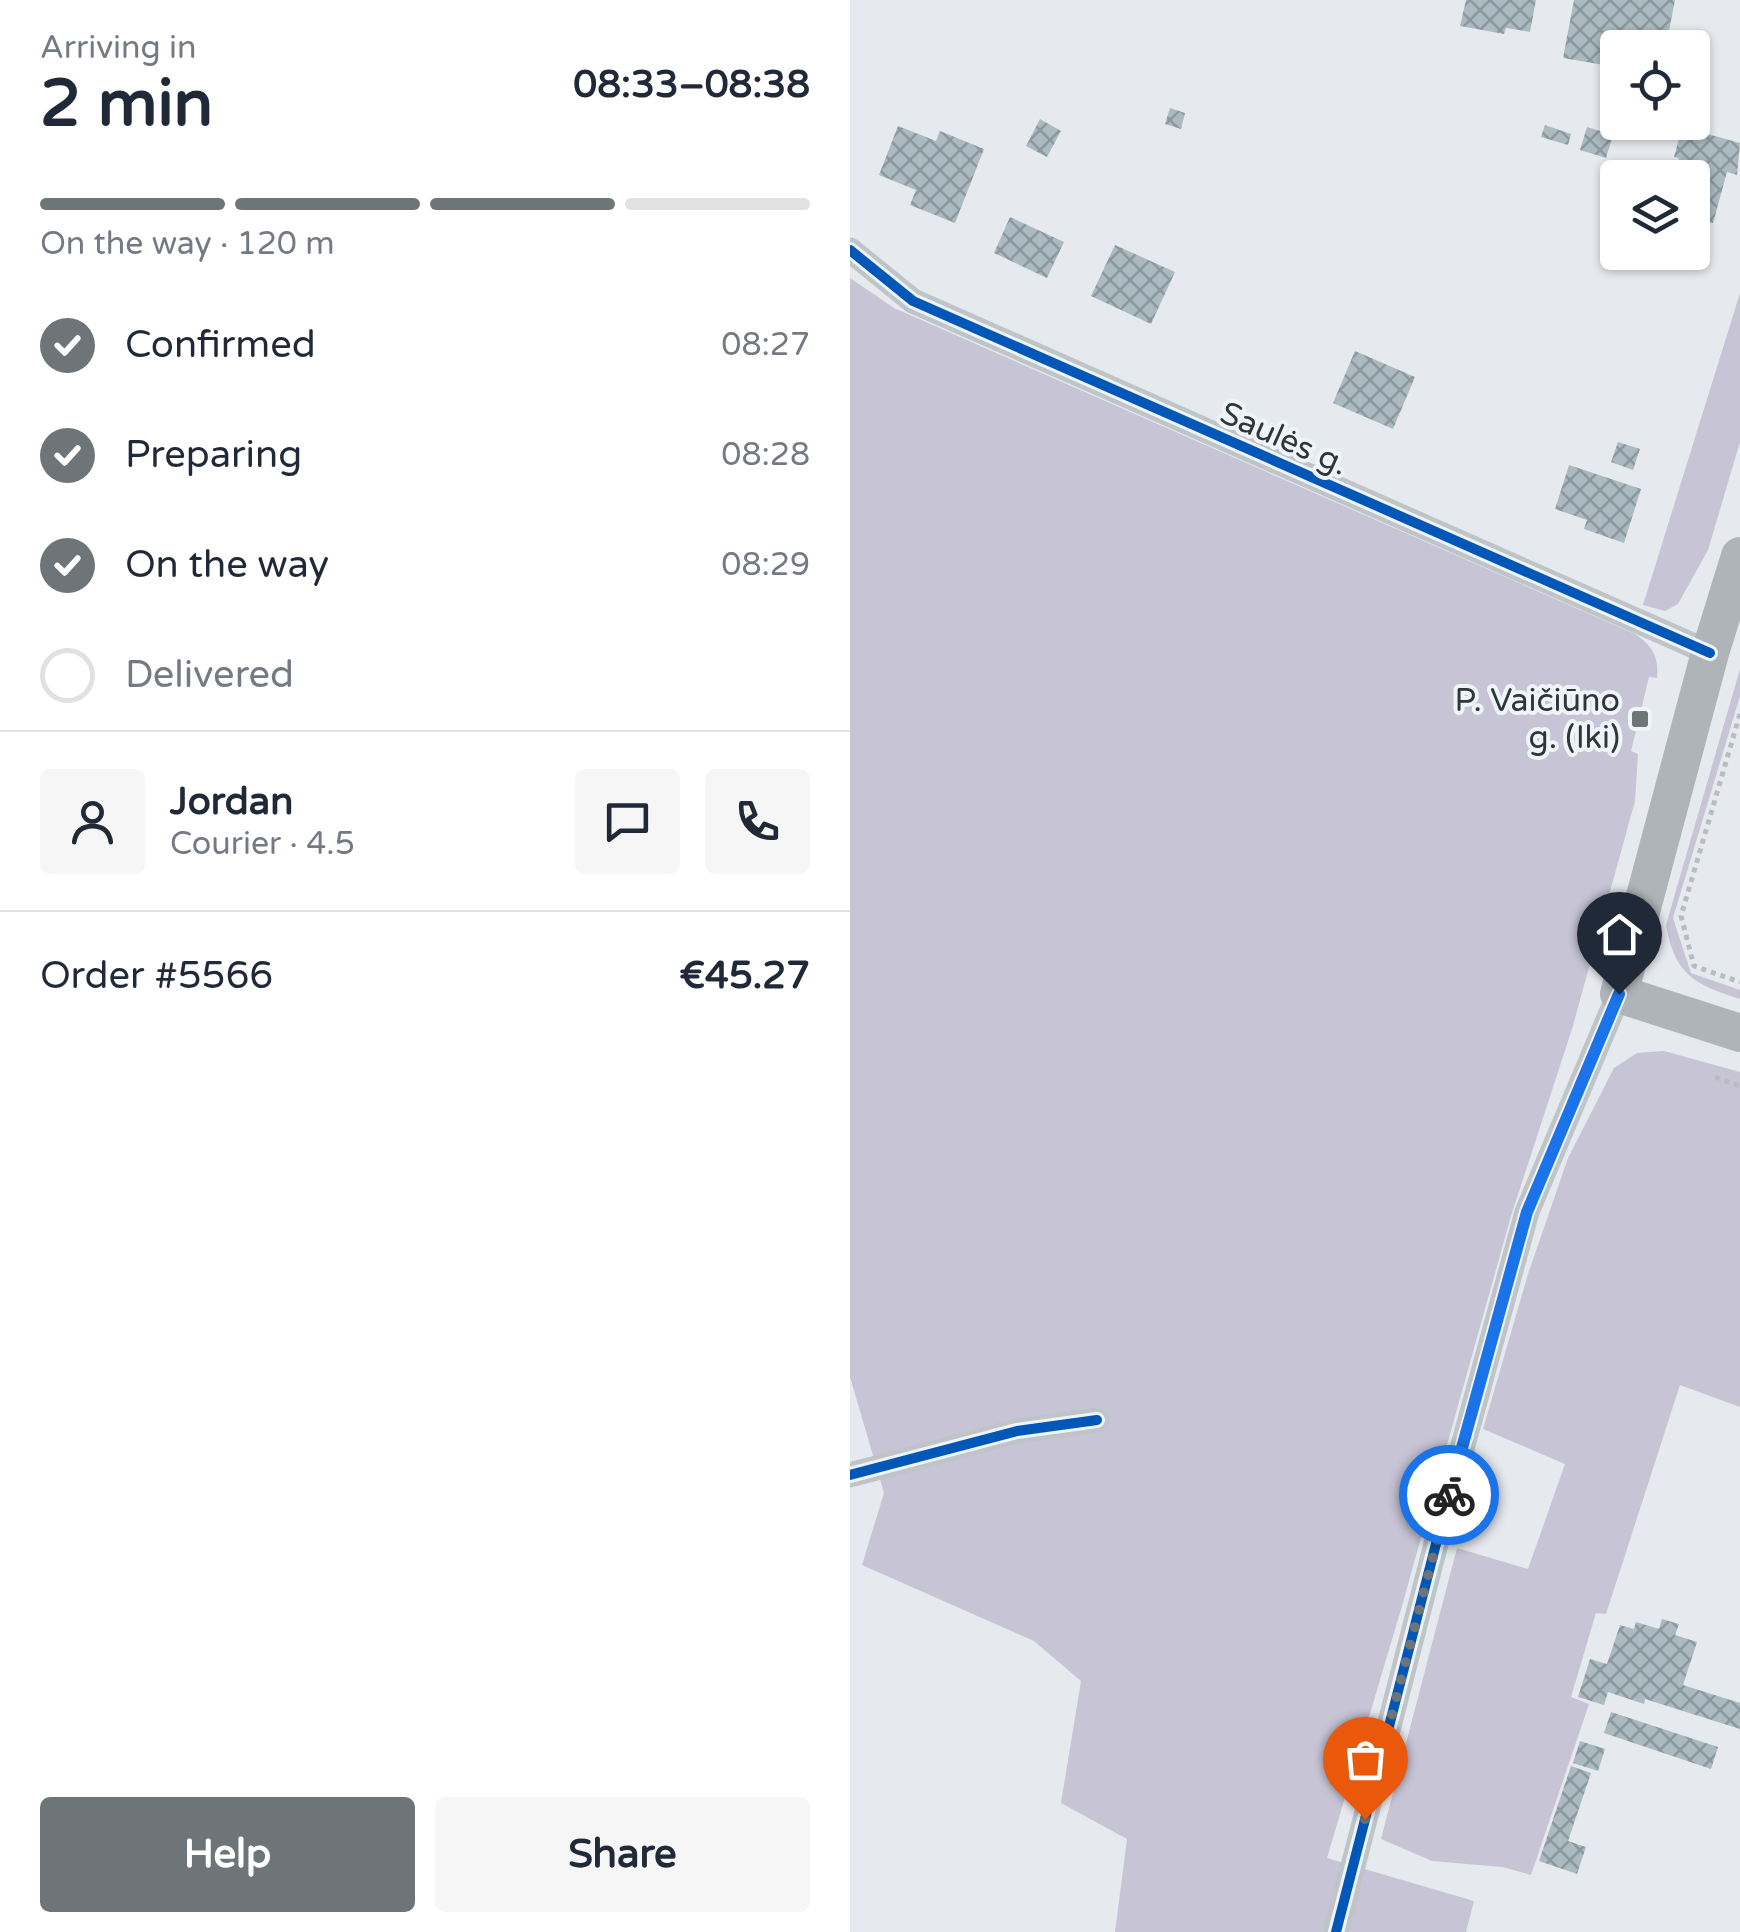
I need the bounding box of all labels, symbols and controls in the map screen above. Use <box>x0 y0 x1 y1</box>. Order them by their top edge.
text: Arriving in <box>40 29 197 67</box>
map controls <box>1600 30 1710 270</box>
button: locate <box>1600 30 1710 140</box>
text: 08:33–08:38 <box>573 62 810 108</box>
text: 2 min <box>40 65 213 144</box>
button: layers <box>1600 160 1710 270</box>
text: On the way · 120 m <box>40 225 335 263</box>
icon: check <box>40 318 95 373</box>
text: Confirmed <box>125 322 316 368</box>
text: 08:27 <box>721 326 810 364</box>
street label: Saulės g. <box>1214 394 1354 484</box>
icon: check <box>40 428 95 483</box>
text: Preparing <box>125 432 302 478</box>
text: 08:28 <box>721 436 810 474</box>
icon: check <box>40 538 95 593</box>
text: On the way <box>125 542 329 588</box>
text: 08:29 <box>721 546 810 584</box>
text: Delivered <box>125 652 294 698</box>
place label: P. Vaičiūno g. (Iki) <box>1454 682 1620 757</box>
marker: P. Vaičiūno g. (Iki) <box>1629 708 1651 730</box>
button: person <box>40 769 145 874</box>
button: chat <box>575 769 680 874</box>
button: phone <box>705 769 810 874</box>
text: Jordan <box>170 779 293 825</box>
text: Courier · 4.5 <box>170 825 355 863</box>
pin <box>1577 892 1662 995</box>
icon: home <box>1592 907 1647 962</box>
text: Order #5566 <box>40 953 273 999</box>
text: €45.27 <box>679 953 810 999</box>
courier <box>1399 1445 1499 1545</box>
icon: bike <box>1422 1468 1477 1523</box>
pin <box>1323 1717 1408 1820</box>
icon: bag <box>1338 1732 1393 1787</box>
button: Help <box>40 1797 415 1912</box>
button: Share <box>435 1797 810 1912</box>

